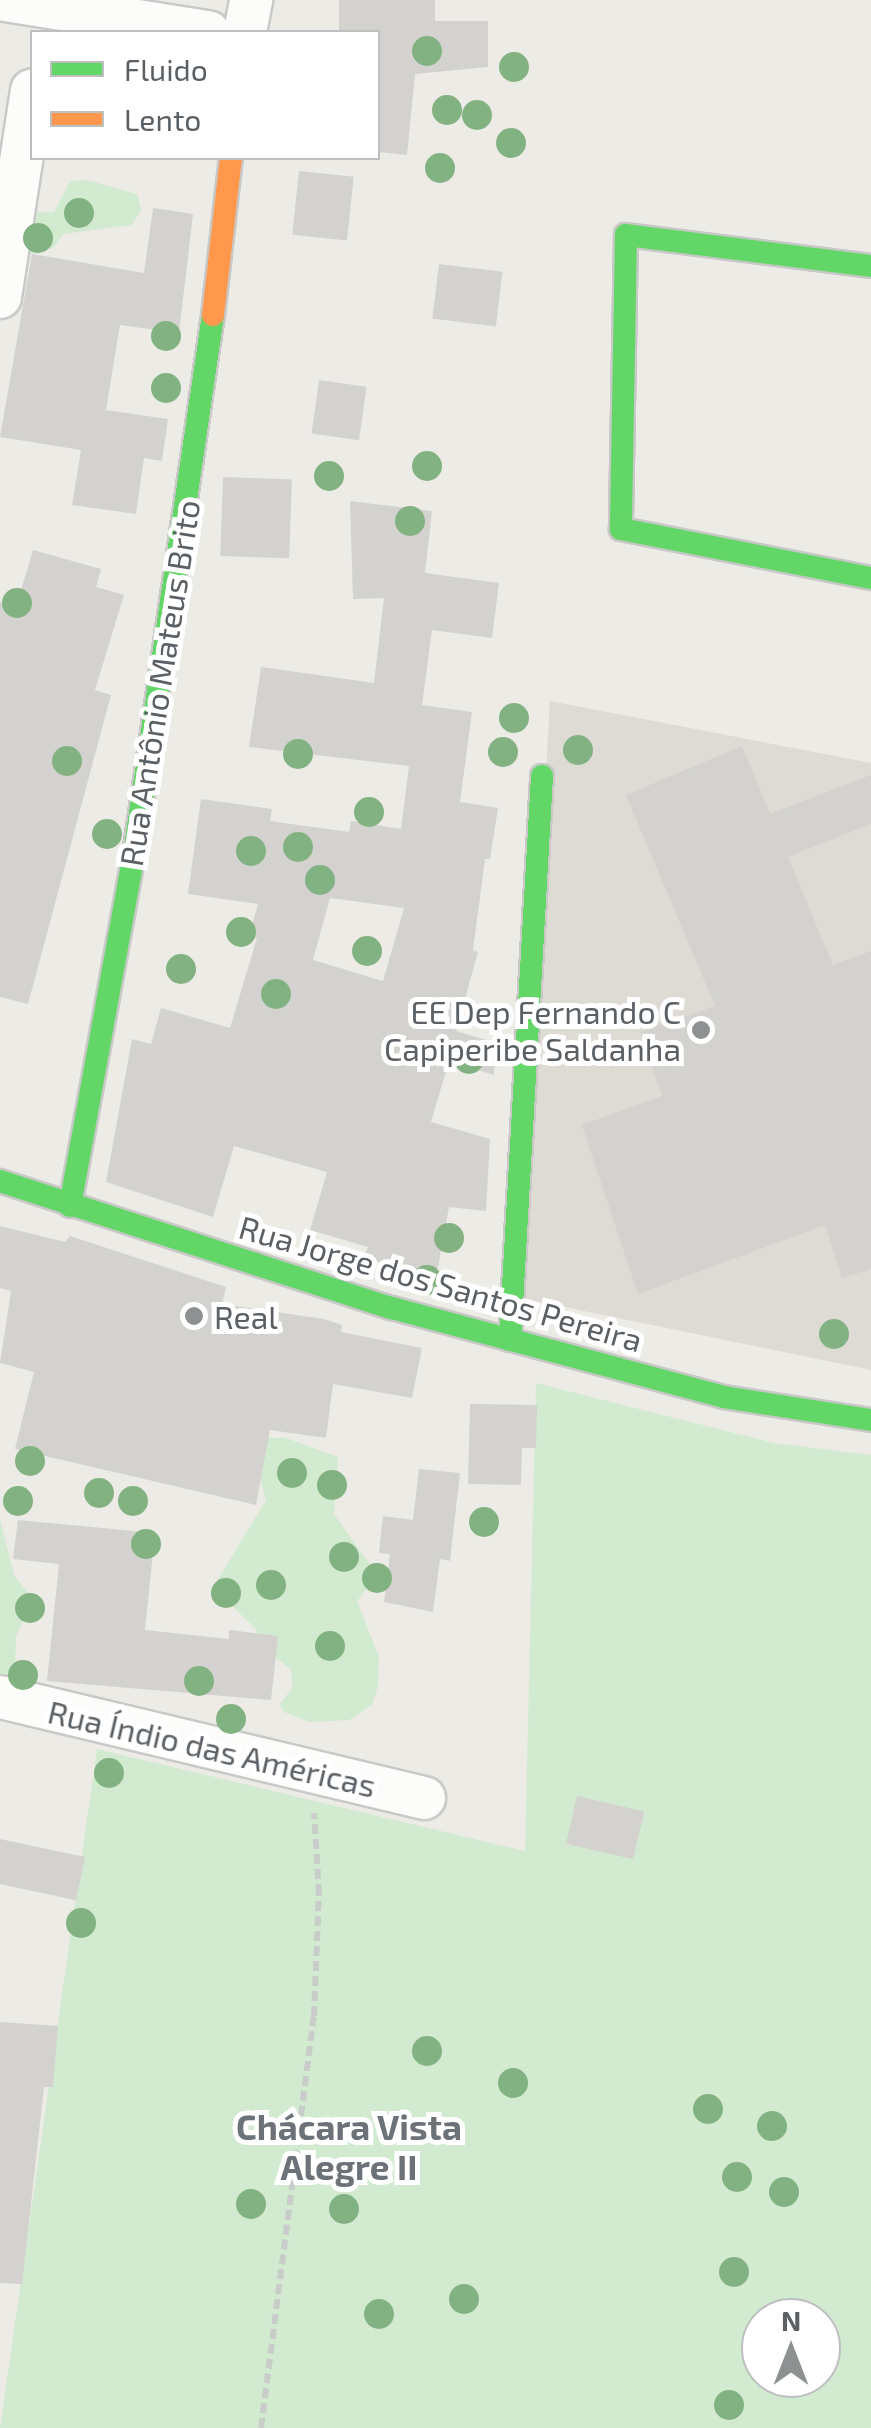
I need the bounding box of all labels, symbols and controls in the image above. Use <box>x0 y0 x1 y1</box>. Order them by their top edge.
legend <box>30 30 380 160</box>
text: Fluido <box>124 51 208 87</box>
text: Lento <box>124 101 201 137</box>
street label: Rua Antônio Mateus Brito <box>111 497 207 869</box>
place label: EE Dep Fernando C Capiperibe Saldanha <box>384 993 681 1068</box>
marker: EE Dep Fernando C Capiperibe Saldanha <box>690 1019 712 1041</box>
street label: Rua Jorge dos Santos Pereira <box>235 1207 647 1359</box>
place label: Real <box>214 1297 278 1335</box>
marker: Real <box>183 1305 205 1327</box>
street label: Rua Índio das Américas <box>44 1692 380 1804</box>
district label: Chácara Vista Alegre II <box>236 2105 462 2187</box>
north arrow <box>741 2298 841 2398</box>
text: N <box>781 2303 801 2337</box>

